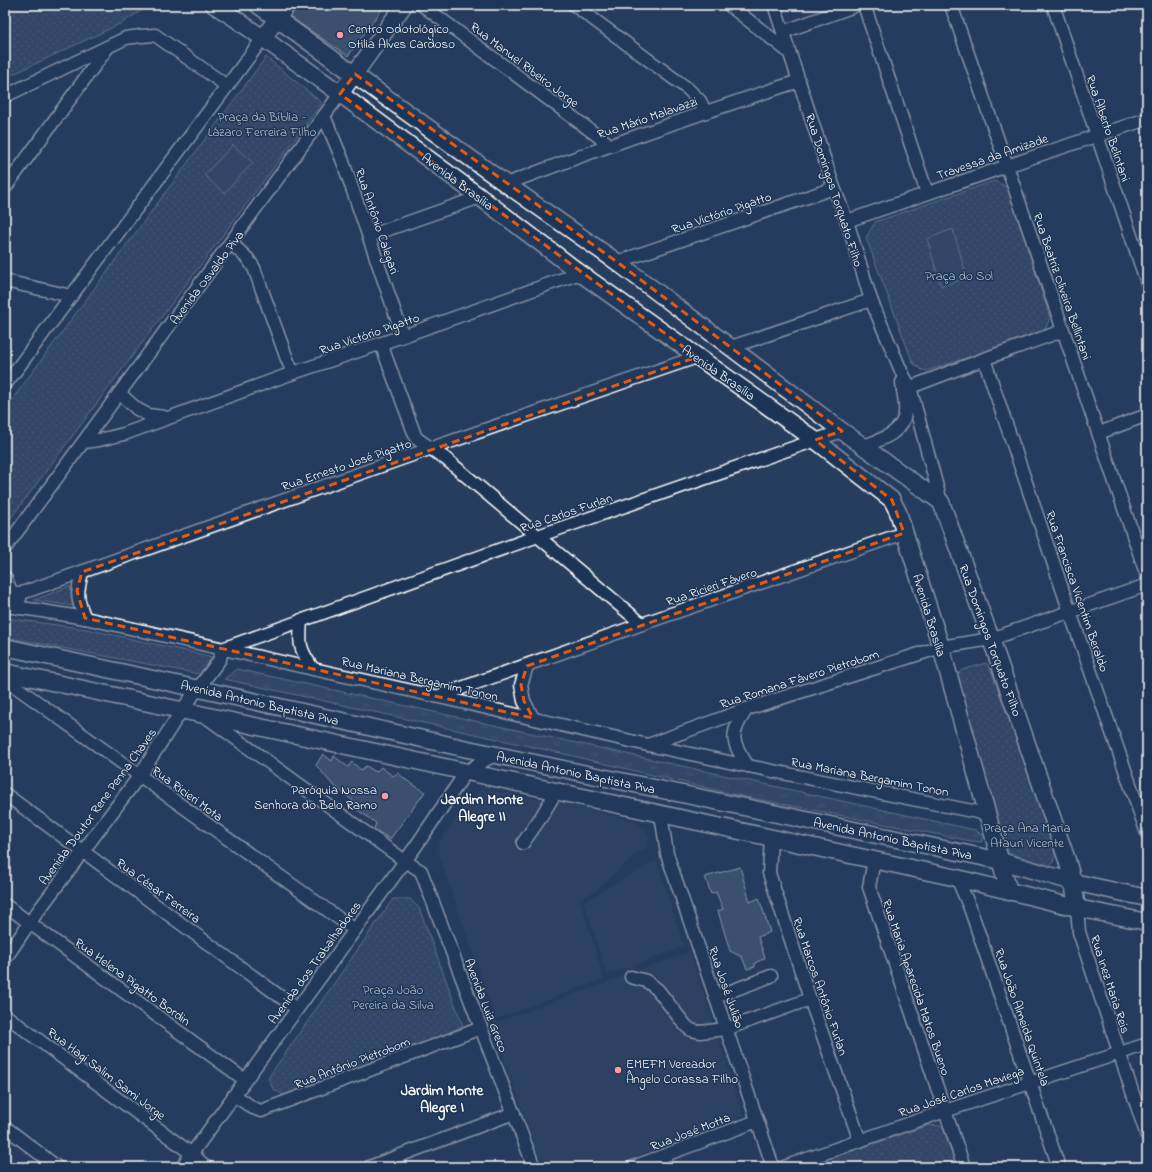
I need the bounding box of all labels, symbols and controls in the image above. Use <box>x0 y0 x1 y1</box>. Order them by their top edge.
street label: Rua Manuel Ribeiro Jorge <box>465 18 583 113</box>
place label: Centro Odotológico Otilia Alves Cardoso <box>348 20 455 54</box>
marker: Centro Odotológico Otilia Alves Cardoso <box>335 30 345 40</box>
street label: Rua Alberto Belintani <box>1080 73 1135 184</box>
street label: Rua Mário Malavazzi <box>595 92 700 145</box>
park label: Praça da Bíblia - Lázaro Ferreira Filho <box>208 108 317 142</box>
street label: Rua Domingos Torquato Filho <box>799 111 867 270</box>
street label: Travessa da Amizade <box>934 129 1051 185</box>
street label: Avenida Brasília <box>417 149 497 216</box>
street label: Rua Antônio Calegari <box>349 166 404 277</box>
street label: Rua Victório Pigatto <box>669 187 775 240</box>
street label: Rua Beatriz Oliveira Bellintani <box>1027 210 1096 363</box>
street label: Avenida Osvaldo Piva <box>165 227 249 329</box>
park label: Praça do Sol <box>925 267 993 286</box>
street label: Rua Victório Pigatto <box>317 308 423 361</box>
street label: Avenida Brasília <box>678 341 759 406</box>
street label: Rua Ernesto José Pigatto <box>279 434 415 498</box>
street label: Rua Carlos Furlan <box>518 489 615 538</box>
street label: Rua Francisca Vicentim Beraldo <box>1040 508 1113 675</box>
street label: Rua Domingos Torquato Filho <box>952 562 1026 720</box>
street label: Rua Ricieri Fávero <box>663 563 760 612</box>
street label: Avenida Brasília <box>907 572 950 659</box>
street label: Rua Romana Fávero Pietrobom <box>717 645 881 714</box>
street label: Rua Mariana Bergamim Tonon <box>339 652 500 708</box>
street label: Avenida Antonio Baptista Piva <box>179 676 341 731</box>
street label: Avenida Doutor Rene Penna Chaves <box>35 724 162 889</box>
street label: Avenida Antonio Baptista Piva <box>495 747 657 800</box>
street label: Rua Mariana Bergamim Tonon <box>789 753 950 803</box>
street label: Rua Ricieri Mota <box>148 762 227 827</box>
place label: Paróquia Nossa Senhora do Belo Ramo <box>254 781 377 815</box>
district label: Jardim Monte Alegre II <box>441 789 525 830</box>
marker: Paróquia Nossa Senhora do Belo Ramo <box>380 791 390 801</box>
street label: Avenida Antonio Baptista Piva <box>812 813 974 866</box>
park label: Praça Ana Maria Atauri Vicente <box>984 819 1070 853</box>
street label: Rua César Ferreira <box>112 854 204 928</box>
street label: Avenida dos Trabalhadores <box>264 897 367 1028</box>
street label: Rua Maria Aparecida Matos Bueno <box>876 897 955 1078</box>
street label: Rua Marcos Antônio Furlan <box>787 915 852 1058</box>
street label: Rua Inez Maria Reis <box>1085 933 1135 1036</box>
street label: Rua Helena Pigatto Bordin <box>70 934 194 1032</box>
street label: Rua José Julião <box>703 944 749 1031</box>
street label: Rua João Almeida Quintela <box>989 946 1054 1089</box>
street label: Avenida Luiz Greco <box>459 956 512 1056</box>
park label: Praça João Pereira da Silva <box>352 981 434 1015</box>
street label: Rua Hagi Salim Sami Jorge <box>42 1023 169 1126</box>
street label: Rua Antônio Pietrobom <box>292 1033 413 1094</box>
place label: EMEFM Vereador Ângelo Corassa Filho <box>626 1055 738 1090</box>
street label: Rua José Carlos Maviega <box>896 1062 1027 1124</box>
marker: EMEFM Vereador Ângelo Corassa Filho <box>613 1065 623 1075</box>
district label: Jardim Monte Alegre I <box>401 1080 485 1121</box>
street label: Rua José Motta <box>648 1108 733 1156</box>

